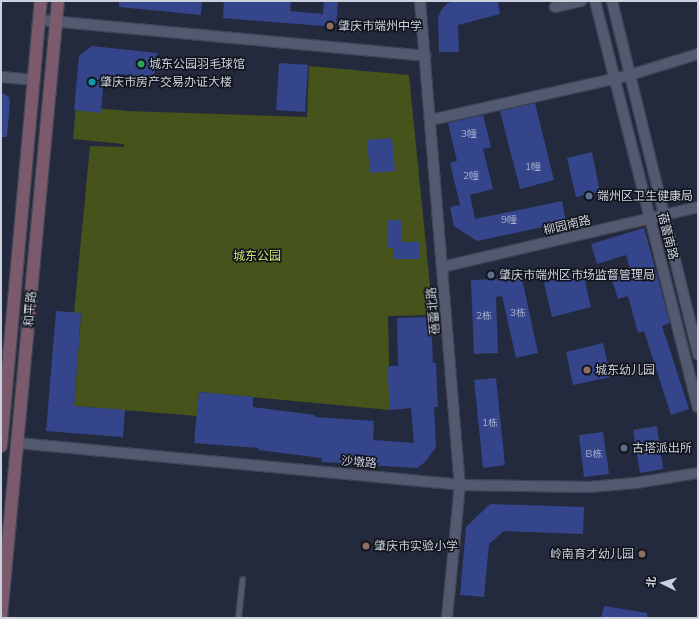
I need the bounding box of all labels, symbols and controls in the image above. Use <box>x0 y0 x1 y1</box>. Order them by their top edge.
place label: 肇庆市端州中学 <box>338 19 422 33</box>
marker: 肇庆市端州中学 <box>325 21 335 31</box>
place label: 城东公园羽毛球馆 <box>149 57 245 71</box>
marker: 城东公园羽毛球馆 <box>136 59 146 69</box>
place label: 肇庆市房产交易办证大楼 <box>100 75 232 89</box>
marker: 肇庆市房产交易办证大楼 <box>87 77 97 87</box>
house number: 3幢 <box>461 128 477 140</box>
house number: 1幢 <box>525 161 541 173</box>
house number: 2幢 <box>463 170 479 182</box>
place label: 端州区卫生健康局 <box>597 189 693 203</box>
marker: 端州区卫生健康局 <box>584 191 594 201</box>
street label: 蓓蕾南路 <box>655 211 681 261</box>
street label: 柳园南路 <box>542 213 592 237</box>
house number: 9幢 <box>501 214 517 226</box>
park label: 城东公园 <box>233 249 281 263</box>
place label: 肇庆市端州区市场监督管理局 <box>499 268 655 282</box>
marker: 肇庆市端州区市场监督管理局 <box>486 270 496 280</box>
street label: 蓓蕾北路 <box>424 286 442 336</box>
street label: 和平路 <box>21 290 39 328</box>
house number: 3栋 <box>510 307 526 319</box>
house number: 2栋 <box>476 310 492 322</box>
place label: 城东幼儿园 <box>595 363 655 377</box>
marker: 城东幼儿园 <box>582 365 592 375</box>
house number: 1栋 <box>482 417 498 429</box>
place label: 古塔派出所 <box>632 441 692 455</box>
marker: 古塔派出所 <box>619 443 629 453</box>
house number: B栋 <box>586 448 602 460</box>
street label: 沙墩路 <box>340 453 378 471</box>
place label: 肇庆市实验小学 <box>374 539 458 553</box>
marker: 肇庆市实验小学 <box>361 541 371 551</box>
place label: 岭南育才幼儿园 <box>550 547 634 561</box>
marker: 岭南育才幼儿园 <box>637 549 647 559</box>
north arrow <box>643 563 683 603</box>
text: 北 <box>644 576 658 588</box>

